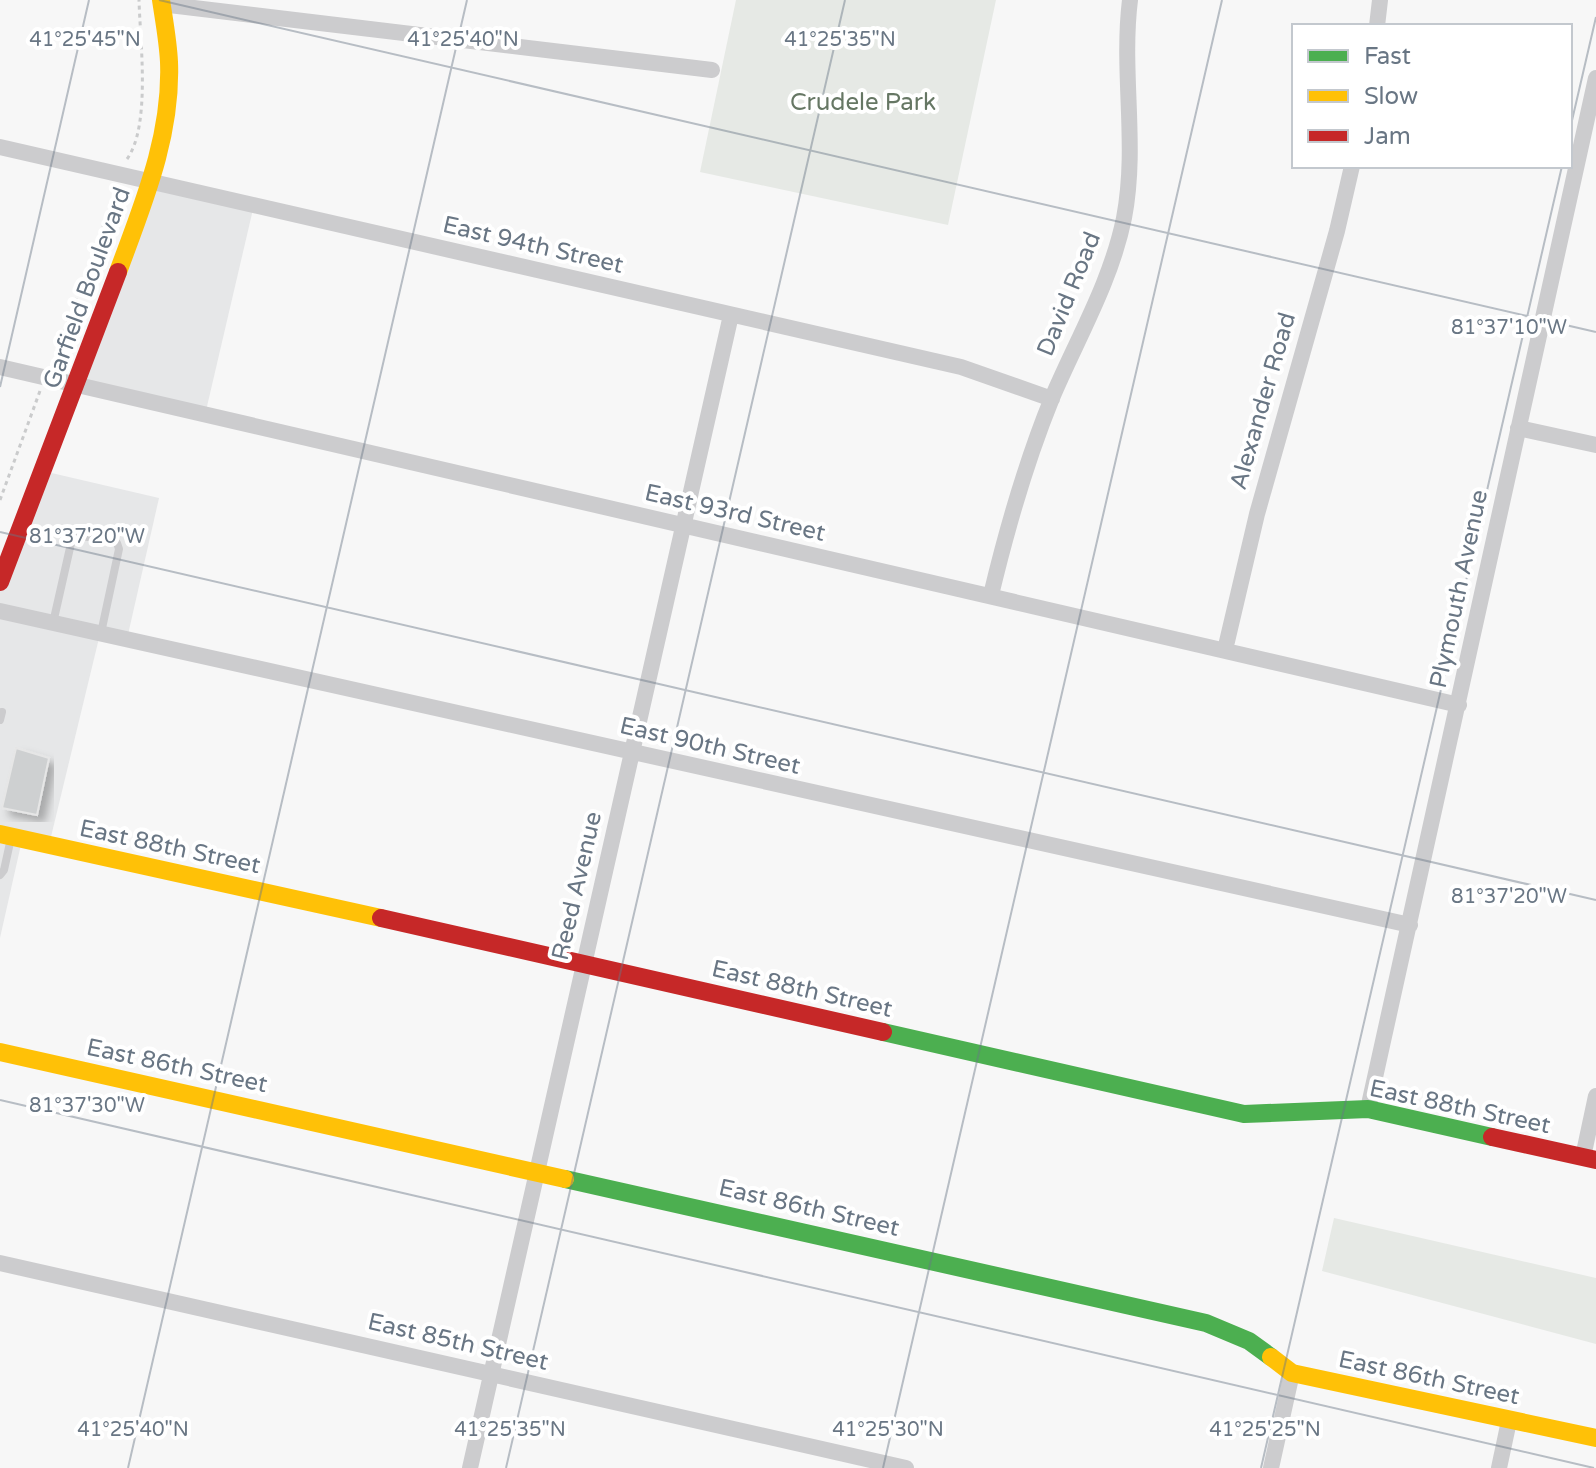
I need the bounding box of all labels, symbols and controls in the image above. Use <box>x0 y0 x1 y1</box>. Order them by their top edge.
legend <box>1292 24 1572 168</box>
text: 41°25'45"N <box>29 28 141 52</box>
text: 41°25'40"N <box>407 28 519 52</box>
text: 41°25'35"N <box>784 28 896 52</box>
text: Fast <box>1364 42 1411 71</box>
text: Slow <box>1364 82 1418 111</box>
park label: Crudele Park <box>790 88 936 117</box>
text: Jam <box>1364 122 1411 151</box>
street label: Garfield Boulevard <box>37 183 137 393</box>
street label: East 94th Street <box>440 210 626 280</box>
street label: David Road <box>1031 228 1107 360</box>
street label: Alexander Road <box>1224 309 1302 493</box>
text: 81°37'10"W <box>1451 316 1567 340</box>
street label: East 93rd Street <box>642 478 828 548</box>
street label: Plymouth Avenue <box>1424 487 1494 691</box>
text: 81°37'20"W <box>29 525 145 549</box>
street label: East 90th Street <box>617 711 803 781</box>
street label: Reed Avenue <box>546 809 608 963</box>
street label: East 88th Street <box>77 814 263 880</box>
text: 81°37'20"W <box>1451 885 1567 909</box>
street label: East 88th Street <box>709 954 895 1024</box>
street label: East 86th Street <box>84 1033 270 1099</box>
street label: East 88th Street <box>1367 1074 1553 1140</box>
text: 81°37'30"W <box>29 1094 145 1118</box>
street label: East 86th Street <box>716 1173 902 1243</box>
street label: East 85th Street <box>365 1307 551 1377</box>
street label: East 86th Street <box>1336 1345 1522 1411</box>
text: 41°25'40"N <box>77 1418 189 1442</box>
text: 41°25'35"N <box>454 1418 566 1442</box>
text: 41°25'30"N <box>832 1418 944 1442</box>
text: 41°25'25"N <box>1209 1418 1321 1442</box>

